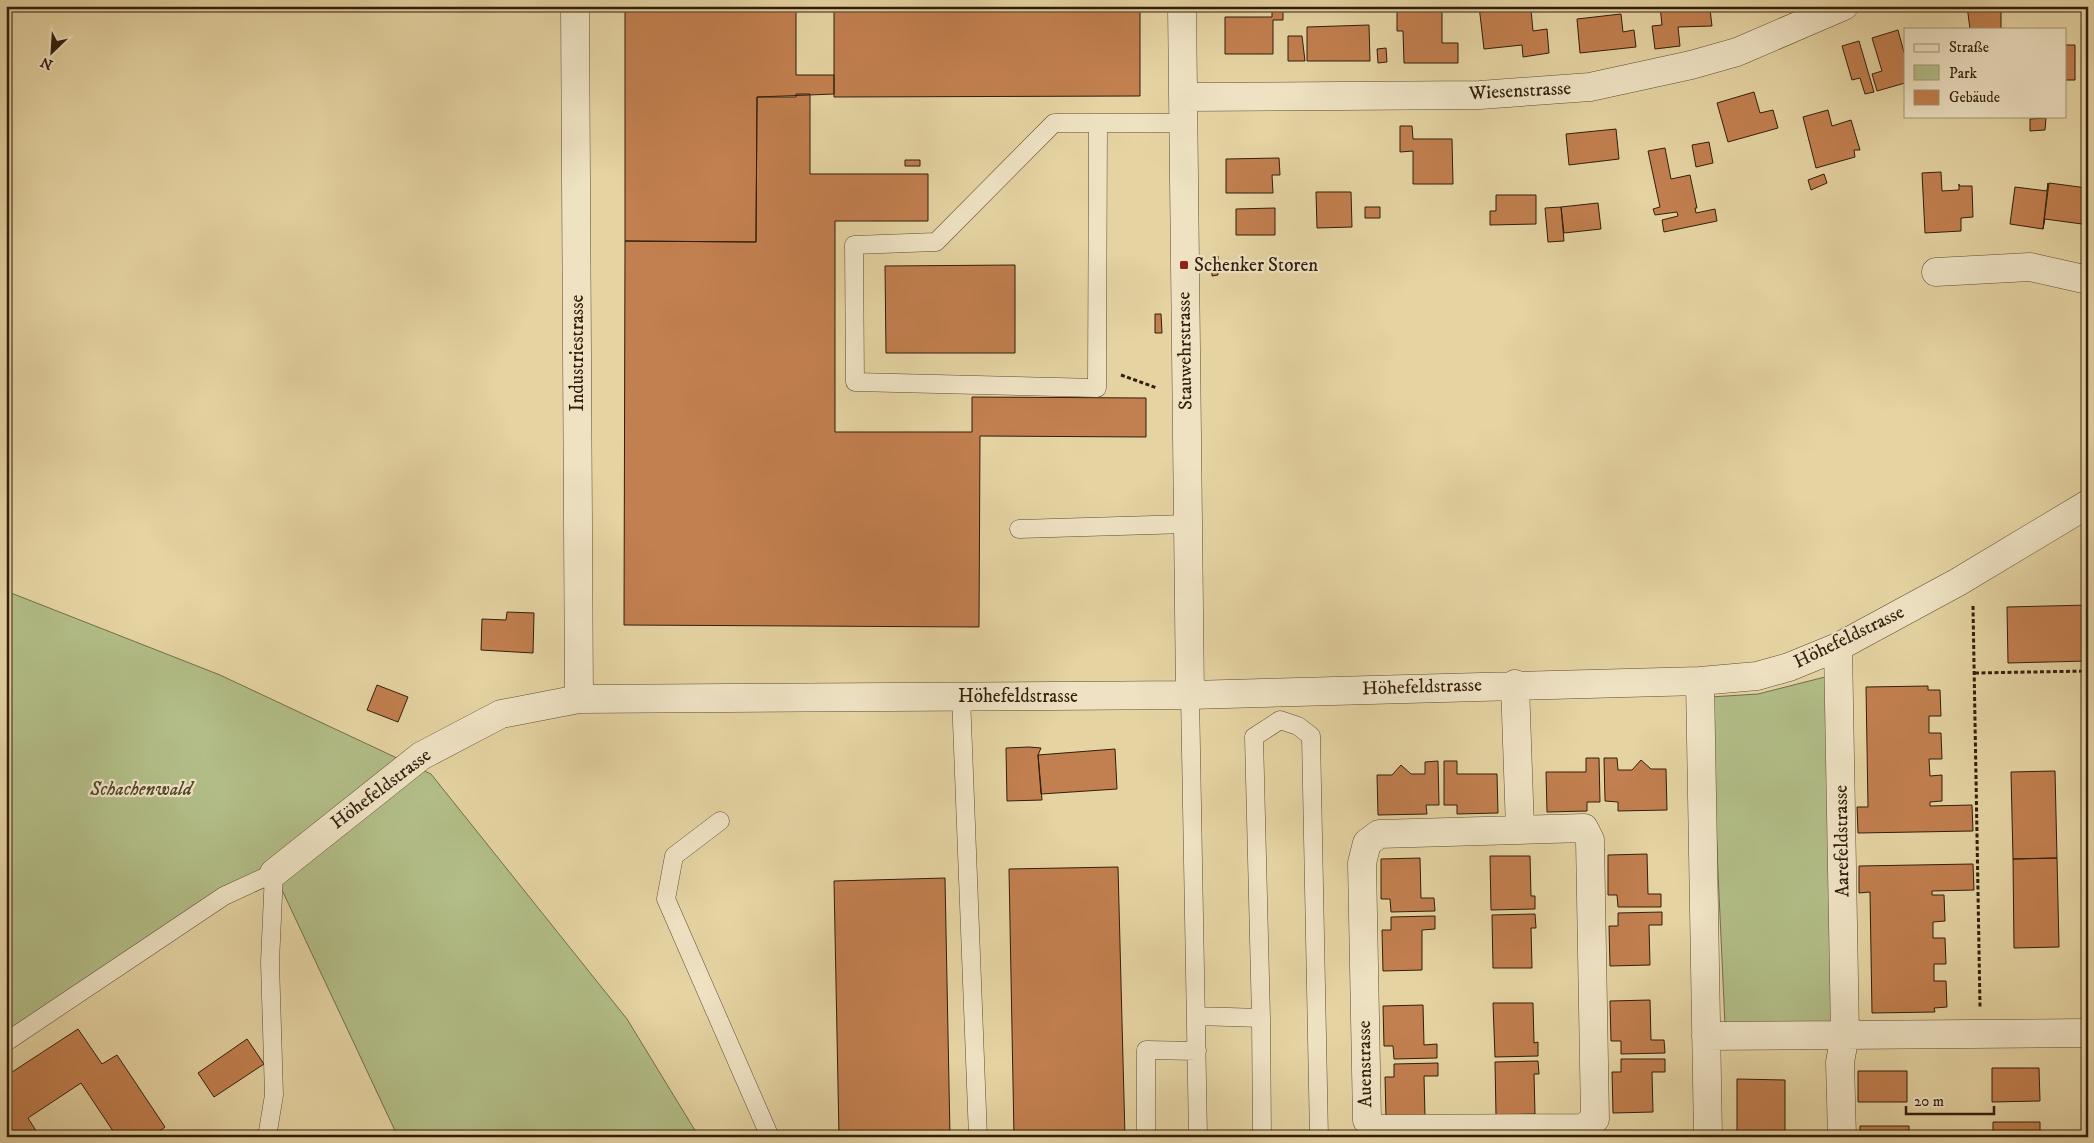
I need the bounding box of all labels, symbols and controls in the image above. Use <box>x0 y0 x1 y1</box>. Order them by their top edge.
north arrow <box>28 28 78 78</box>
legend <box>1904 28 2066 118</box>
text: Straße <box>1949 38 1989 57</box>
text: N <box>37 52 56 73</box>
text: Park <box>1949 64 1978 83</box>
street label: Wiesenstrasse <box>1467 77 1572 105</box>
text: Gebäude <box>1949 88 2000 107</box>
place label: Schenker Storen <box>1194 254 1318 277</box>
marker: Schenker Storen <box>1178 259 1190 271</box>
street label: Stauwehrstrasse <box>1172 291 1198 410</box>
street label: Industriestrasse <box>566 294 589 411</box>
street label: Höhefeldstrasse <box>1790 600 1908 674</box>
street label: Höhefeldstrasse <box>1362 673 1482 701</box>
street label: Höhefeldstrasse <box>958 685 1078 708</box>
street label: Höhefeldstrasse <box>326 744 436 834</box>
park label: Schachenwald <box>89 778 195 801</box>
street label: Aarefeldstrasse <box>1830 785 1854 897</box>
street label: Auenstrasse <box>1353 1020 1377 1108</box>
scale bar <box>1906 1083 1994 1115</box>
text: 20 m <box>1914 1092 1944 1111</box>

